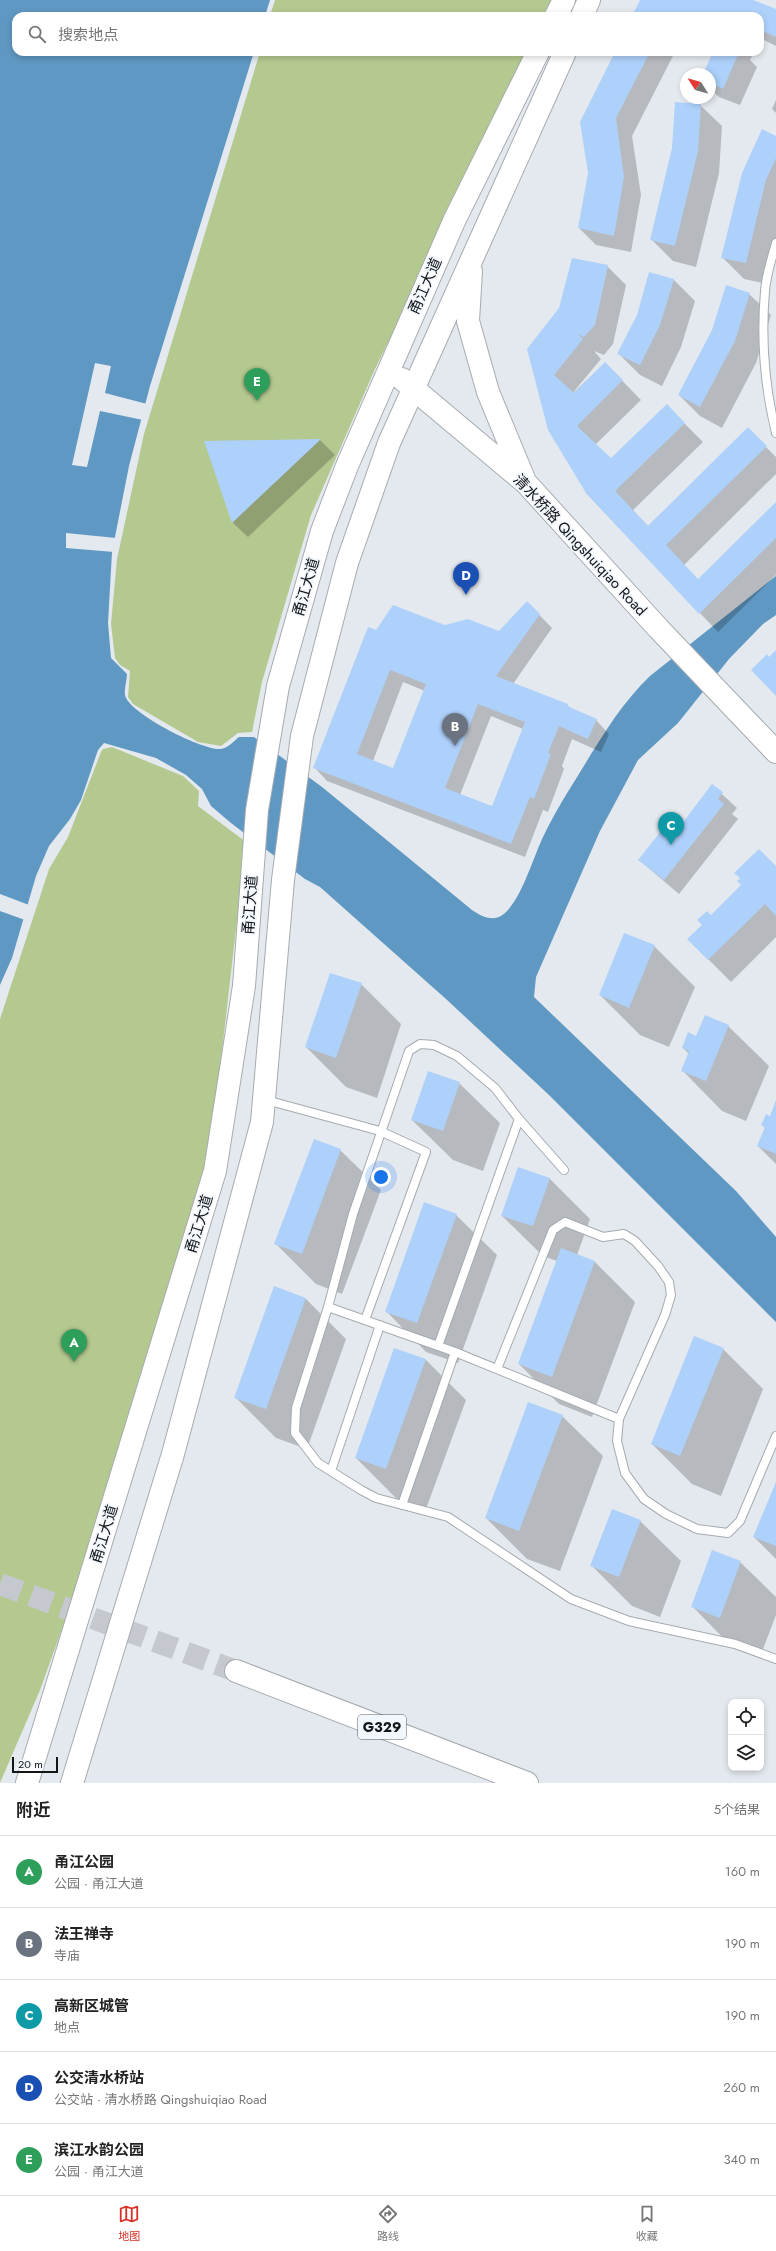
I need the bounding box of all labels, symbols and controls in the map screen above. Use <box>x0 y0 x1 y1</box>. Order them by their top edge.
search box <box>12 12 764 56</box>
icon: search <box>26 23 48 45</box>
text: 搜索地点 <box>58 24 118 46</box>
north arrow <box>680 68 716 104</box>
street label: 甬江大道 <box>403 254 447 318</box>
pin: E <box>244 368 270 401</box>
street label: 清水桥路 Qingshuiqiao Road <box>508 469 652 621</box>
street label: 甬江大道 <box>287 555 325 619</box>
pin: D <box>453 562 479 595</box>
pin: B <box>442 713 468 746</box>
pin: C <box>658 812 684 845</box>
street label: 甬江大道 <box>237 874 263 936</box>
your location <box>371 1167 391 1187</box>
street label: 甬江大道 <box>180 1192 218 1256</box>
pin: A <box>61 1329 87 1362</box>
street label: 甬江大道 <box>85 1502 123 1566</box>
map controls <box>728 1699 764 1771</box>
button: locate <box>728 1699 764 1735</box>
road number: G329 <box>358 1715 406 1739</box>
button: layers <box>728 1735 764 1771</box>
scale bar <box>12 1755 58 1774</box>
text: 20 m <box>18 1756 43 1772</box>
text: 附近 <box>16 1798 50 1822</box>
text: 5个结果 <box>714 1800 760 1819</box>
text: 甬江公园 <box>54 1851 114 1873</box>
text: A <box>24 1862 34 1881</box>
text: 160 m <box>725 1862 760 1881</box>
text: 公园 · 甬江大道 <box>54 1874 144 1893</box>
text: 法王禅寺 <box>54 1923 114 1945</box>
text: B <box>25 1934 33 1953</box>
text: 190 m <box>725 1934 760 1953</box>
text: 寺庙 <box>54 1946 80 1965</box>
text: 高新区城管 <box>54 1995 129 2017</box>
text: C <box>24 2006 34 2025</box>
text: 190 m <box>725 2006 760 2025</box>
text: 地点 <box>54 2018 80 2037</box>
text: 公交清水桥站 <box>54 2067 144 2089</box>
text: D <box>24 2078 34 2097</box>
text: 260 m <box>723 2078 760 2097</box>
text: 公交站 · 清水桥路 Qingshuiqiao Road <box>54 2090 267 2109</box>
text: 滨江水韵公园 <box>54 2139 144 2161</box>
text: E <box>25 2150 33 2169</box>
text: 340 m <box>723 2150 760 2169</box>
text: 公园 · 甬江大道 <box>54 2162 144 2181</box>
tab: 地图 <box>118 2203 140 2244</box>
tab: 路线 <box>377 2203 399 2244</box>
tab: 收藏 <box>636 2203 658 2244</box>

